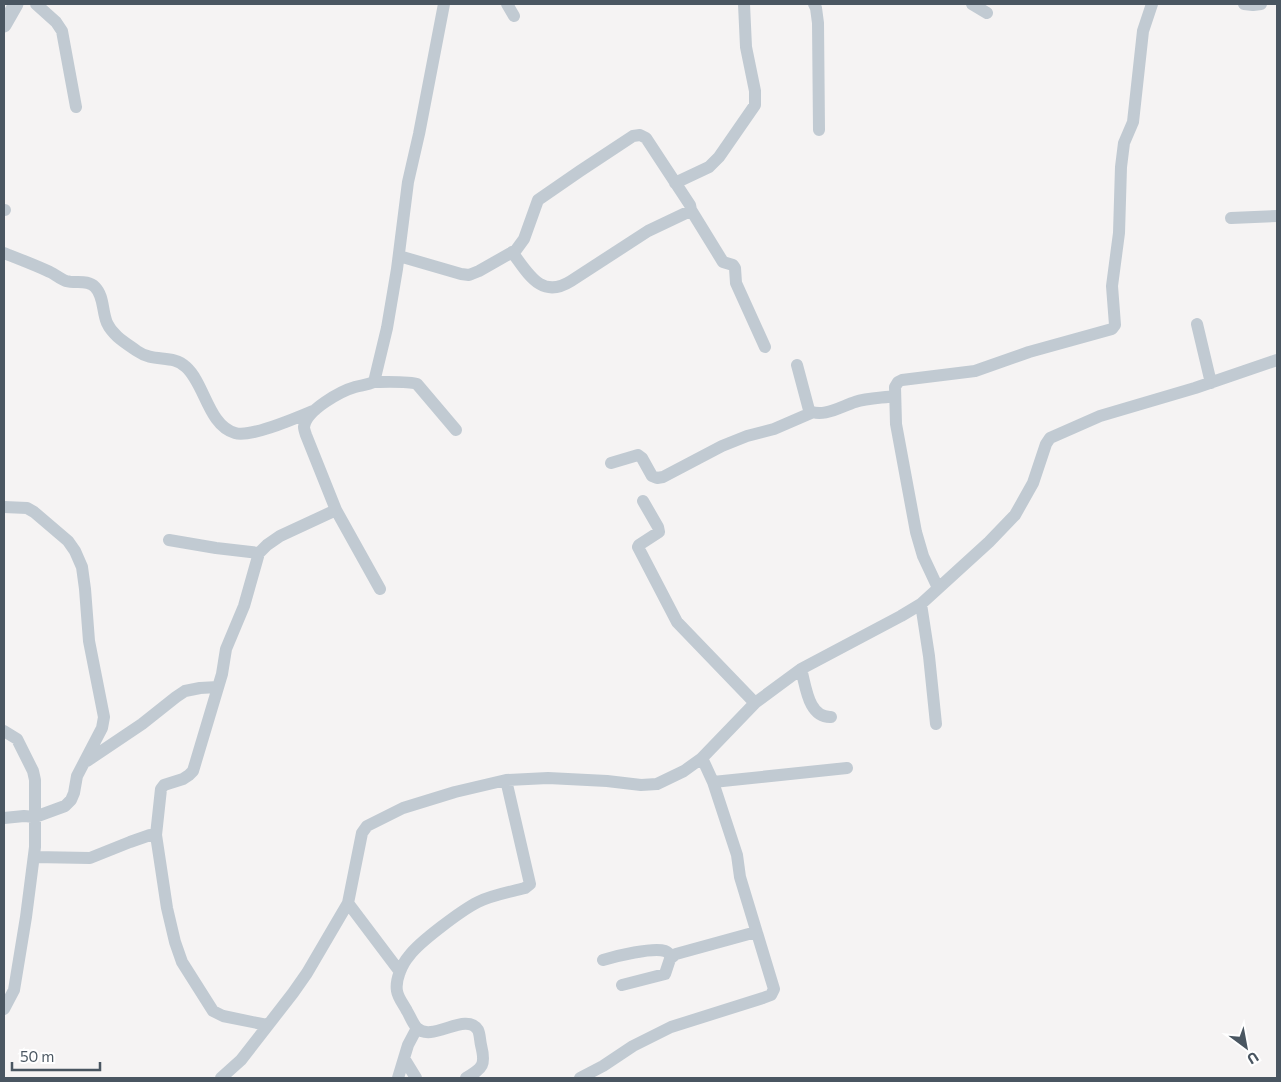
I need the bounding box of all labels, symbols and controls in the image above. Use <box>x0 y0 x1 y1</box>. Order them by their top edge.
north arrow <box>1221 1022 1271 1072</box>
scale bar <box>12 1040 100 1072</box>
text: 50 m <box>20 1047 54 1065</box>
text: U <box>1244 1049 1262 1068</box>

